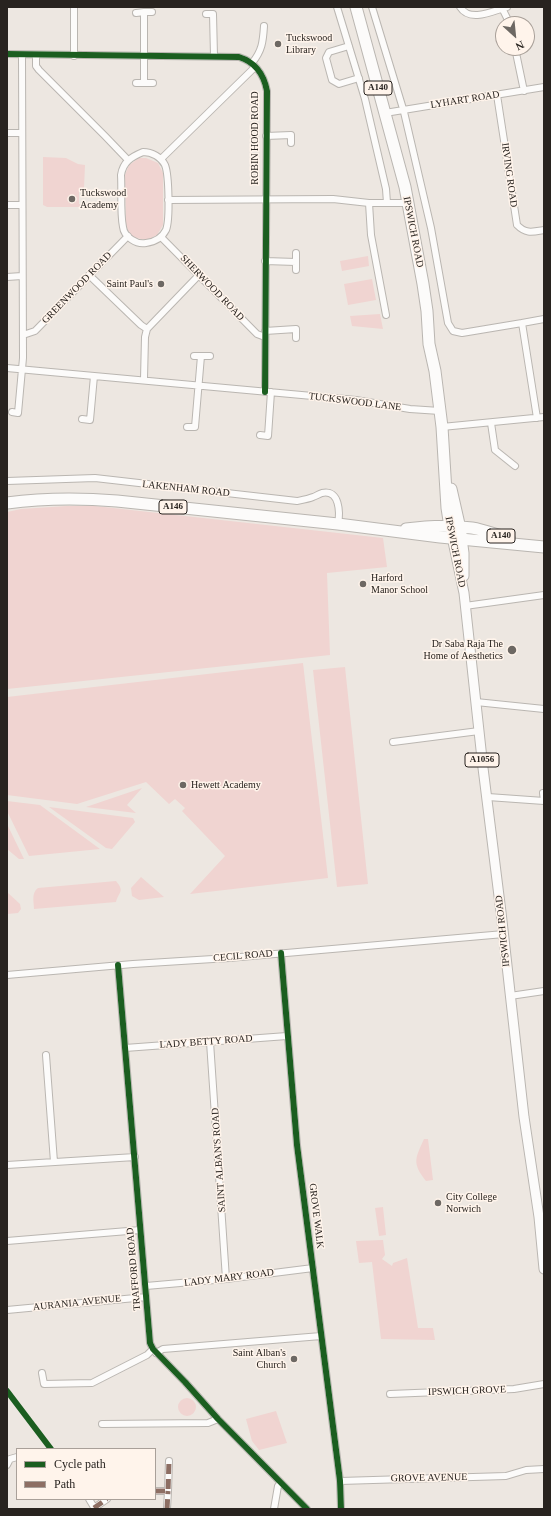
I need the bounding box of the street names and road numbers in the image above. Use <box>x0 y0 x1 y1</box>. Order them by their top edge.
road number: A140 <box>364 81 392 95</box>
street label: LYHART ROAD <box>430 89 500 111</box>
street label: ROBIN HOOD ROAD <box>249 91 261 185</box>
street label: IRVING ROAD <box>499 142 519 208</box>
street label: IPSWICH ROAD <box>400 196 426 268</box>
street label: GREENWOOD ROAD <box>40 250 114 326</box>
street label: SHERWOOD ROAD <box>177 253 247 323</box>
street label: TUCKSWOOD LANE <box>308 390 402 414</box>
street label: LAKENHAM ROAD <box>142 478 230 500</box>
road number: A146 <box>159 500 187 514</box>
street label: IPSWICH ROAD <box>442 516 468 588</box>
road number: A140 <box>487 529 515 543</box>
road number: A1056 <box>465 753 499 767</box>
street label: IPSWICH ROAD <box>493 895 513 967</box>
street label: CECIL ROAD <box>213 947 273 965</box>
street label: LADY BETTY ROAD <box>159 1033 253 1051</box>
street label: SAINT ALBAN'S ROAD <box>209 1107 229 1213</box>
street label: GROVE WALK <box>306 1183 326 1249</box>
street label: TRAFFORD ROAD <box>124 1227 144 1311</box>
street label: LADY MARY ROAD <box>183 1267 275 1289</box>
street label: AURANIA AVENUE <box>32 1292 122 1314</box>
street label: IPSWICH GROVE <box>428 1384 506 1398</box>
street label: GROVE AVENUE <box>391 1471 467 1485</box>

